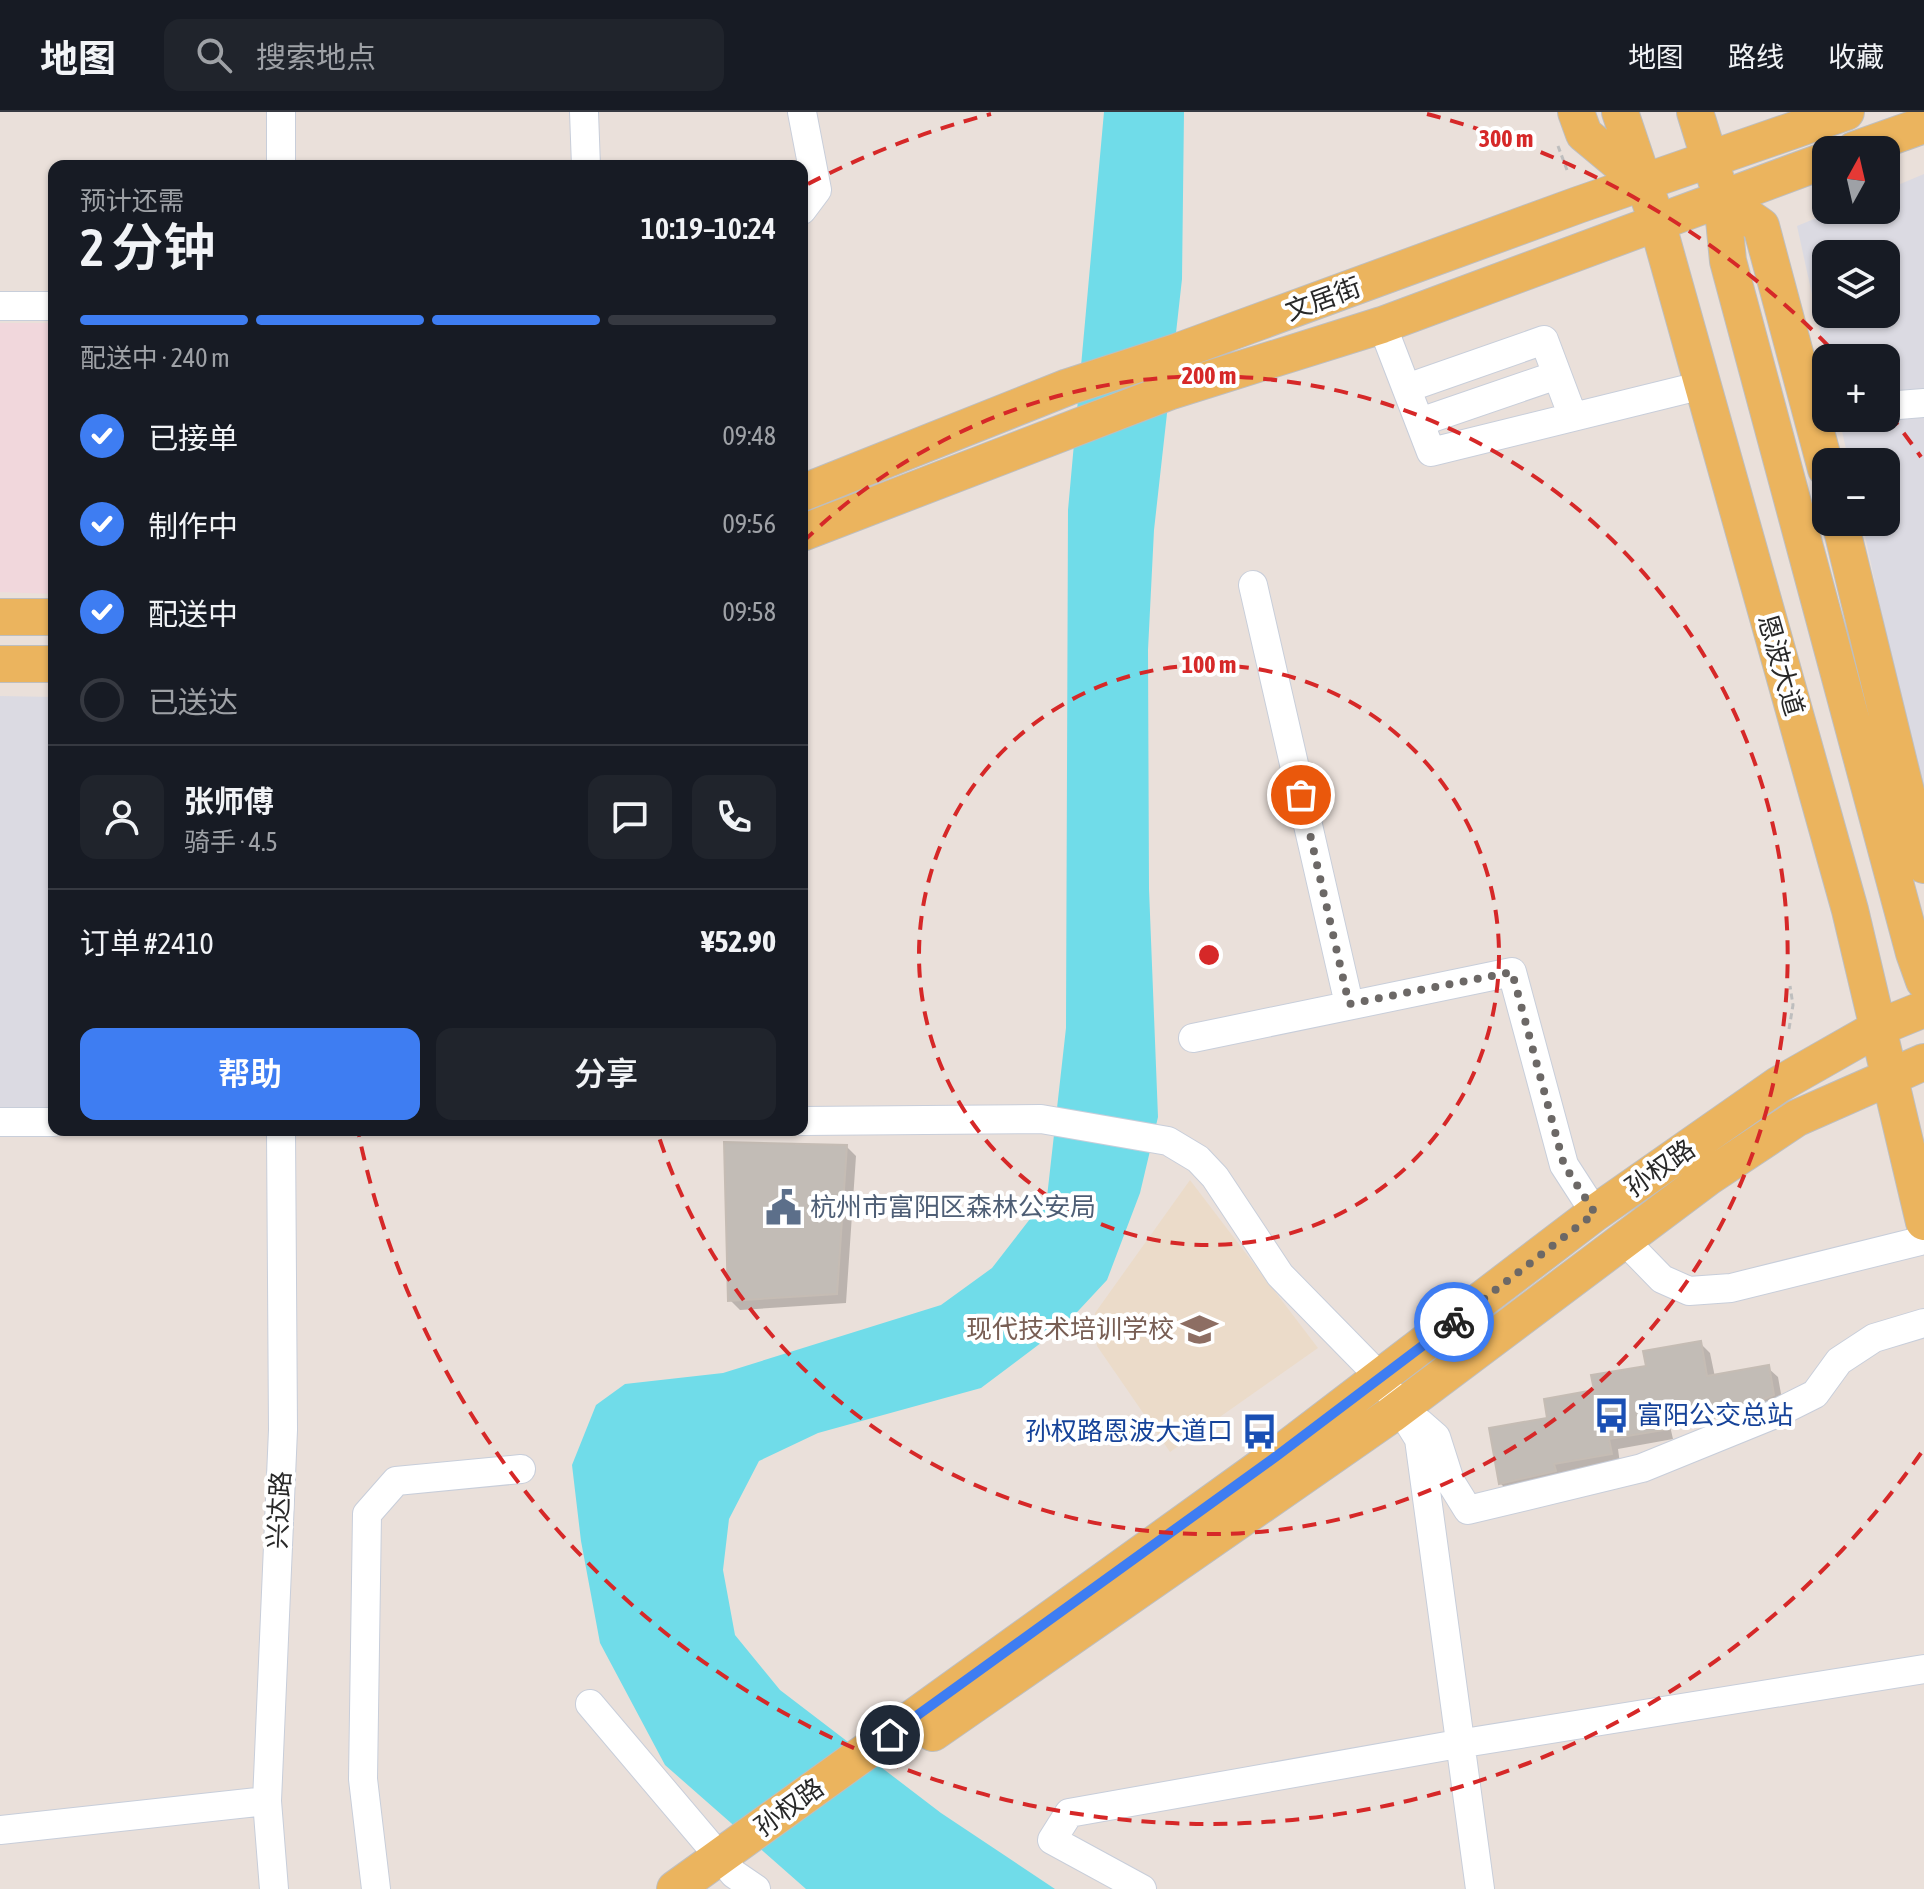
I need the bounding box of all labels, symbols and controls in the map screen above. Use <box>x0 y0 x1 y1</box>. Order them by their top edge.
search box <box>164 19 724 91</box>
icon: search <box>192 33 236 77</box>
text: 地图 <box>40 37 116 80</box>
text: 搜索地点 <box>256 40 376 74</box>
text: 地图 <box>1628 41 1684 73</box>
text: 路线 <box>1728 41 1784 73</box>
text: 收藏 <box>1828 41 1884 73</box>
text: 300 m <box>1479 125 1533 152</box>
north arrow <box>1812 136 1900 224</box>
map controls <box>1812 136 1900 536</box>
text: 预计还需 <box>80 186 184 216</box>
text: 10:19–10:24 <box>641 211 776 245</box>
text: 2 分钟 <box>80 217 216 277</box>
button: layers <box>1812 240 1900 328</box>
street label: 文居街 <box>1281 272 1365 326</box>
text: 配送中 · 240 m <box>80 343 230 373</box>
button: + <box>1812 344 1900 432</box>
text: 200 m <box>1182 362 1236 389</box>
icon: check <box>80 414 124 458</box>
text: 已接单 <box>148 421 238 455</box>
text: 09:48 <box>722 421 776 451</box>
button: − <box>1812 448 1900 536</box>
icon: check <box>80 502 124 546</box>
text: 制作中 <box>148 509 238 543</box>
text: 09:56 <box>722 509 776 539</box>
icon: check <box>80 590 124 634</box>
text: 配送中 <box>148 597 238 631</box>
text: 09:58 <box>722 597 776 627</box>
street label: 恩波大道 <box>1752 611 1810 719</box>
text: 100 m <box>1182 651 1236 678</box>
text: 已送达 <box>148 685 238 719</box>
pin <box>1267 761 1335 829</box>
icon: bag <box>1279 773 1323 817</box>
button: person <box>80 775 164 859</box>
button: chat <box>588 775 672 859</box>
button: phone <box>692 775 776 859</box>
text: 张师傅 <box>184 784 274 818</box>
text: 骑手 · 4.5 <box>184 827 278 857</box>
text: ¥52.90 <box>701 924 776 958</box>
text: 订单 #2410 <box>80 926 214 960</box>
centre of rings <box>1195 941 1223 969</box>
button: 帮助 <box>80 1028 420 1120</box>
button: 分享 <box>436 1028 776 1120</box>
street label: 孙权路 <box>1619 1133 1701 1203</box>
public building icon: 杭州市富阳区森林公安局 <box>765 1188 803 1226</box>
place label: 杭州市富阳区森林公安局 <box>810 1192 1096 1222</box>
courier <box>1414 1282 1494 1362</box>
icon: bike <box>1432 1300 1476 1344</box>
school or university icon: 现代技术培训学校 <box>1181 1310 1219 1348</box>
place label: 现代技术培训学校 <box>966 1314 1174 1344</box>
bus stop icon: 富阳公交总站 <box>1592 1396 1630 1434</box>
place label: 富阳公交总站 <box>1637 1400 1793 1430</box>
bus stop icon: 孙权路恩波大道口 <box>1240 1412 1278 1450</box>
place label: 孙权路恩波大道口 <box>1025 1416 1233 1446</box>
street label: 兴达路 <box>262 1470 296 1550</box>
pin <box>856 1701 924 1769</box>
icon: home <box>868 1713 912 1757</box>
street label: 孙权路 <box>749 1772 829 1842</box>

